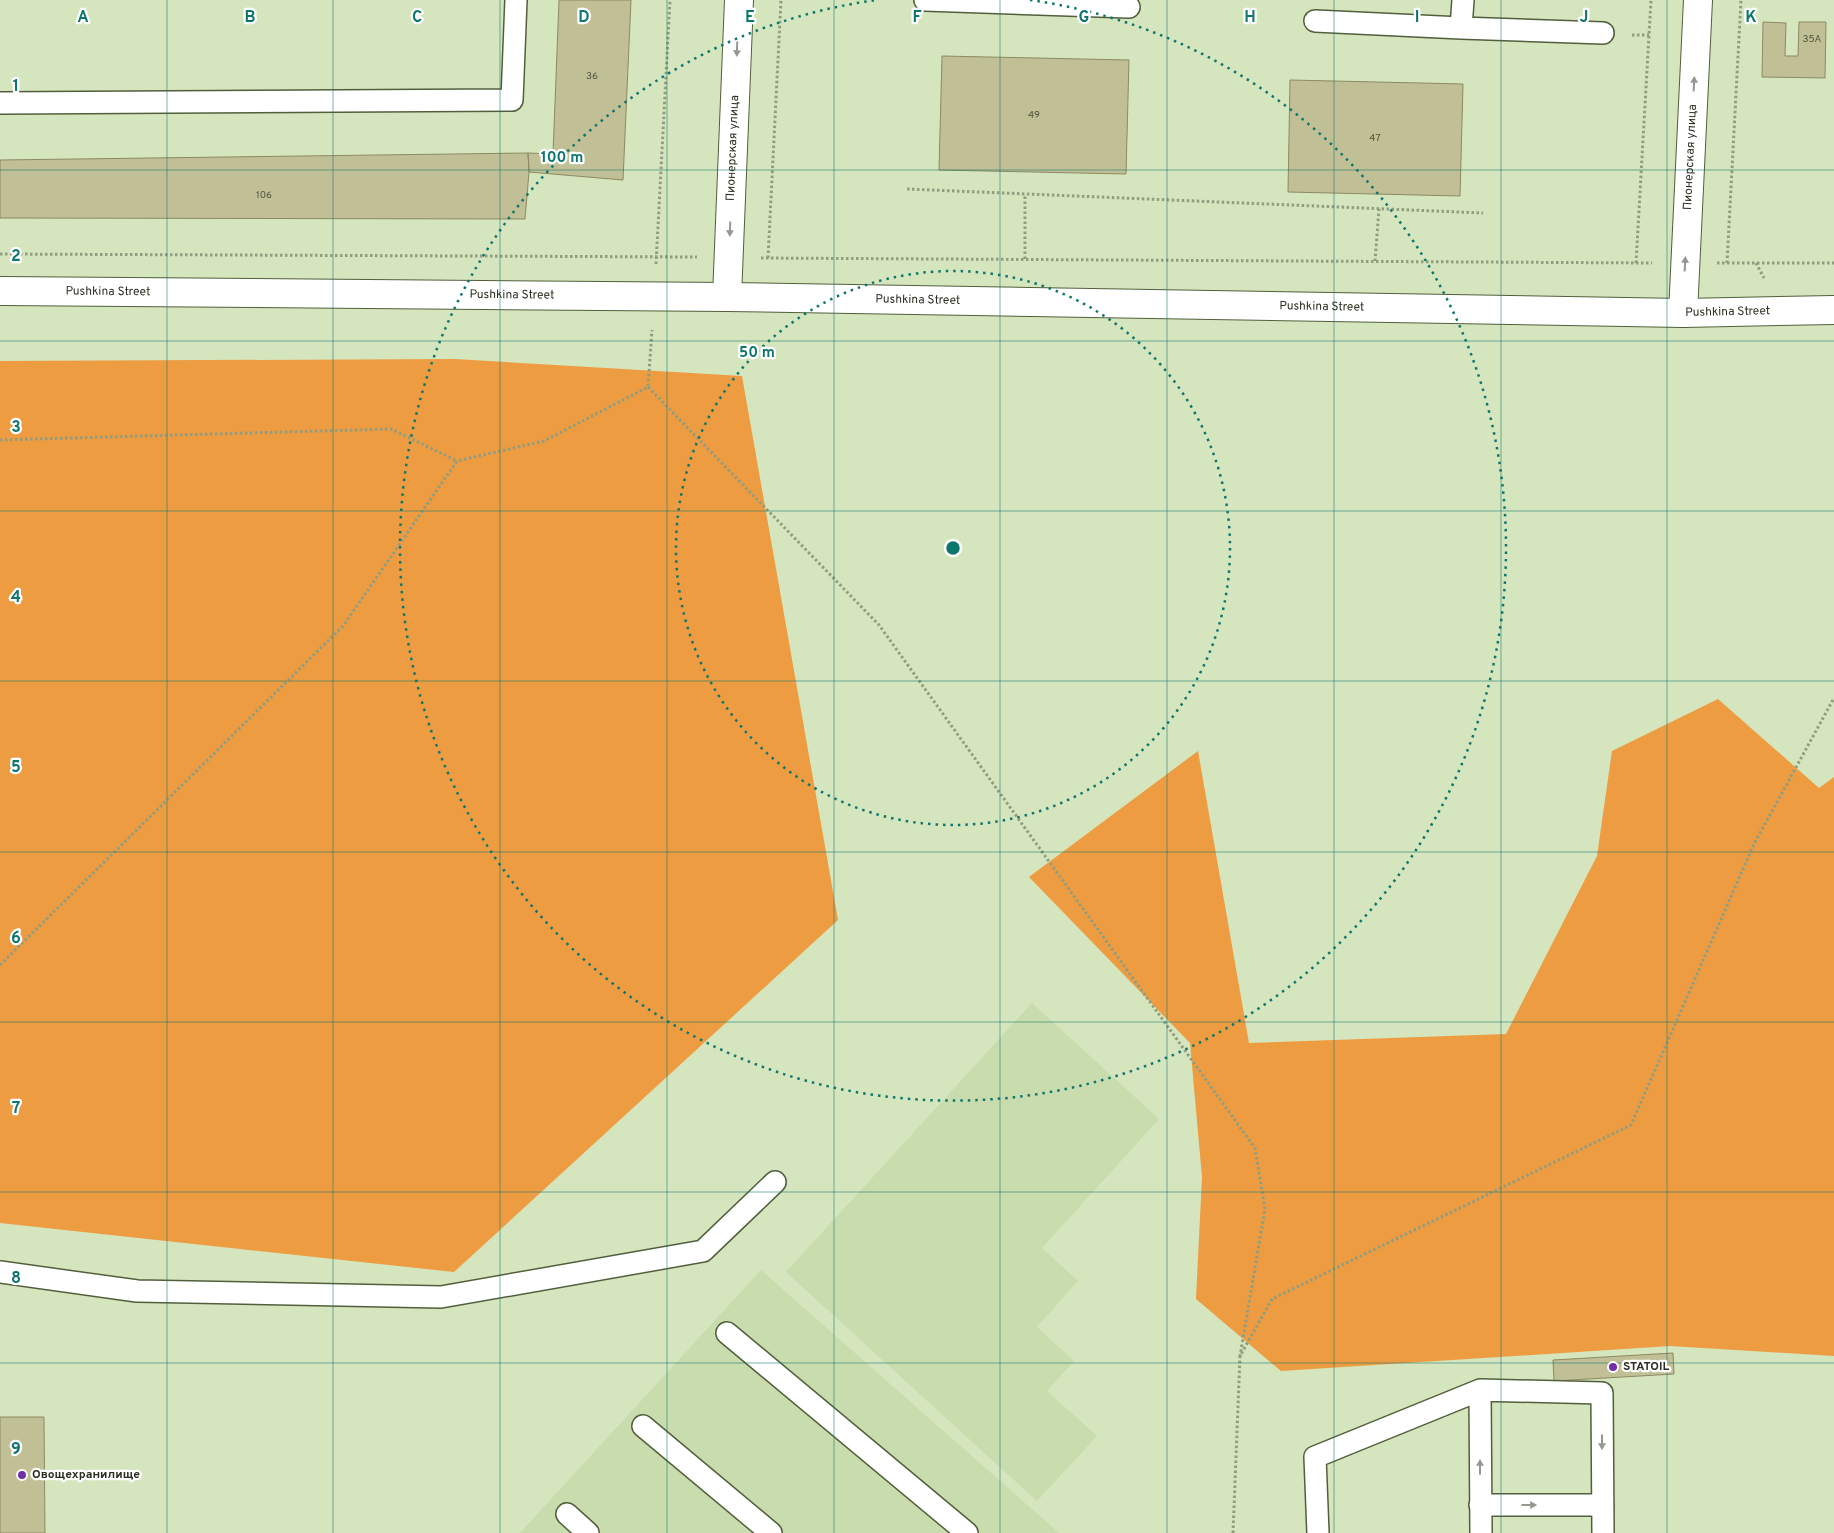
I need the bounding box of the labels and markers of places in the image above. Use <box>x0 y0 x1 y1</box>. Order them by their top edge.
centre of rings <box>944 539 962 557</box>
place label: STATOIL <box>1623 1359 1669 1375</box>
marker: STATOIL <box>1607 1361 1619 1373</box>
place label: Овощехранилище <box>32 1467 140 1483</box>
marker: Овощехранилище <box>16 1469 28 1481</box>

